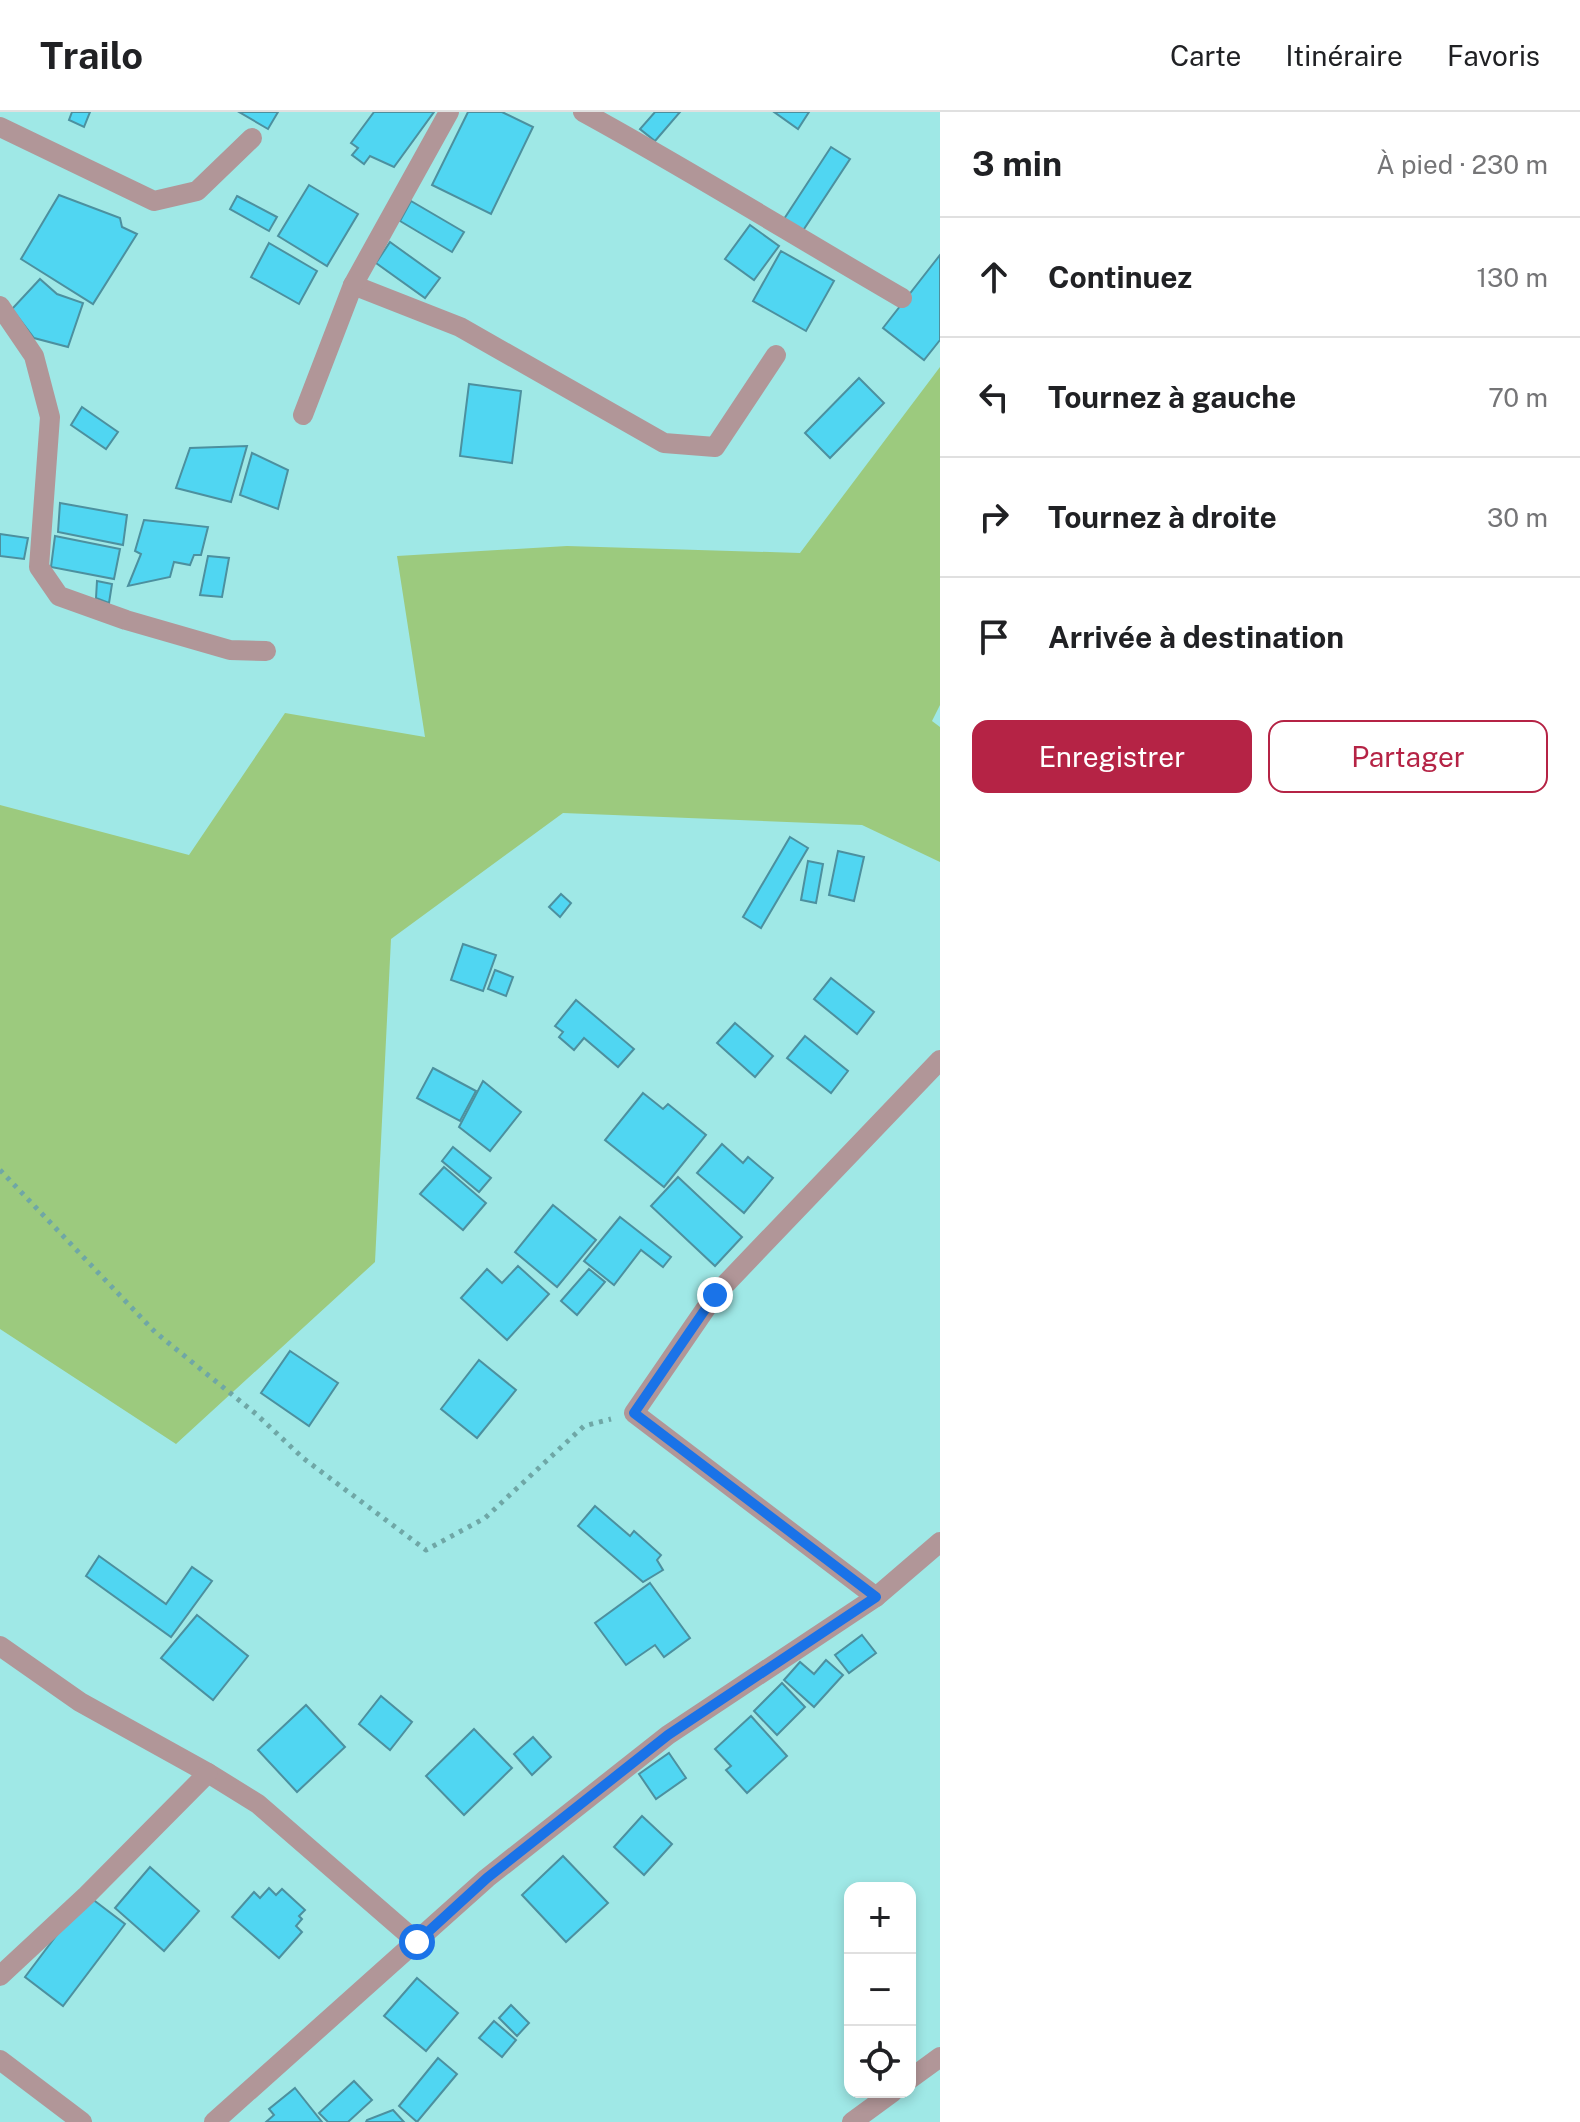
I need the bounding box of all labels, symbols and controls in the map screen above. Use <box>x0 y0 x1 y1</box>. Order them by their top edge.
text: Trailo <box>40 33 143 78</box>
text: Carte <box>1170 39 1241 72</box>
text: Itinéraire <box>1285 39 1403 72</box>
text: Favoris <box>1447 39 1540 72</box>
text: 3 min <box>972 144 1062 184</box>
text: À pied · 230 m <box>1376 149 1548 180</box>
icon: ahead <box>972 255 1016 299</box>
text: Continuez <box>1048 259 1192 295</box>
text: 130 m <box>1476 262 1548 293</box>
icon: left <box>972 375 1016 419</box>
text: Tournez à gauche <box>1048 379 1296 415</box>
text: 70 m <box>1488 382 1548 413</box>
icon: right <box>972 495 1016 539</box>
text: Tournez à droite <box>1048 499 1277 535</box>
text: 30 m <box>1487 502 1548 533</box>
icon: arrive <box>972 615 1016 659</box>
text: Arrivée à destination <box>1048 619 1344 655</box>
button: Enregistrer <box>972 720 1252 793</box>
button: Partager <box>1268 720 1548 793</box>
route end <box>697 1277 733 1313</box>
map controls <box>844 1882 916 2098</box>
button: + <box>844 1882 916 1954</box>
route start <box>399 1924 435 1960</box>
button: − <box>844 1954 916 2026</box>
button: locate <box>844 2026 916 2098</box>

